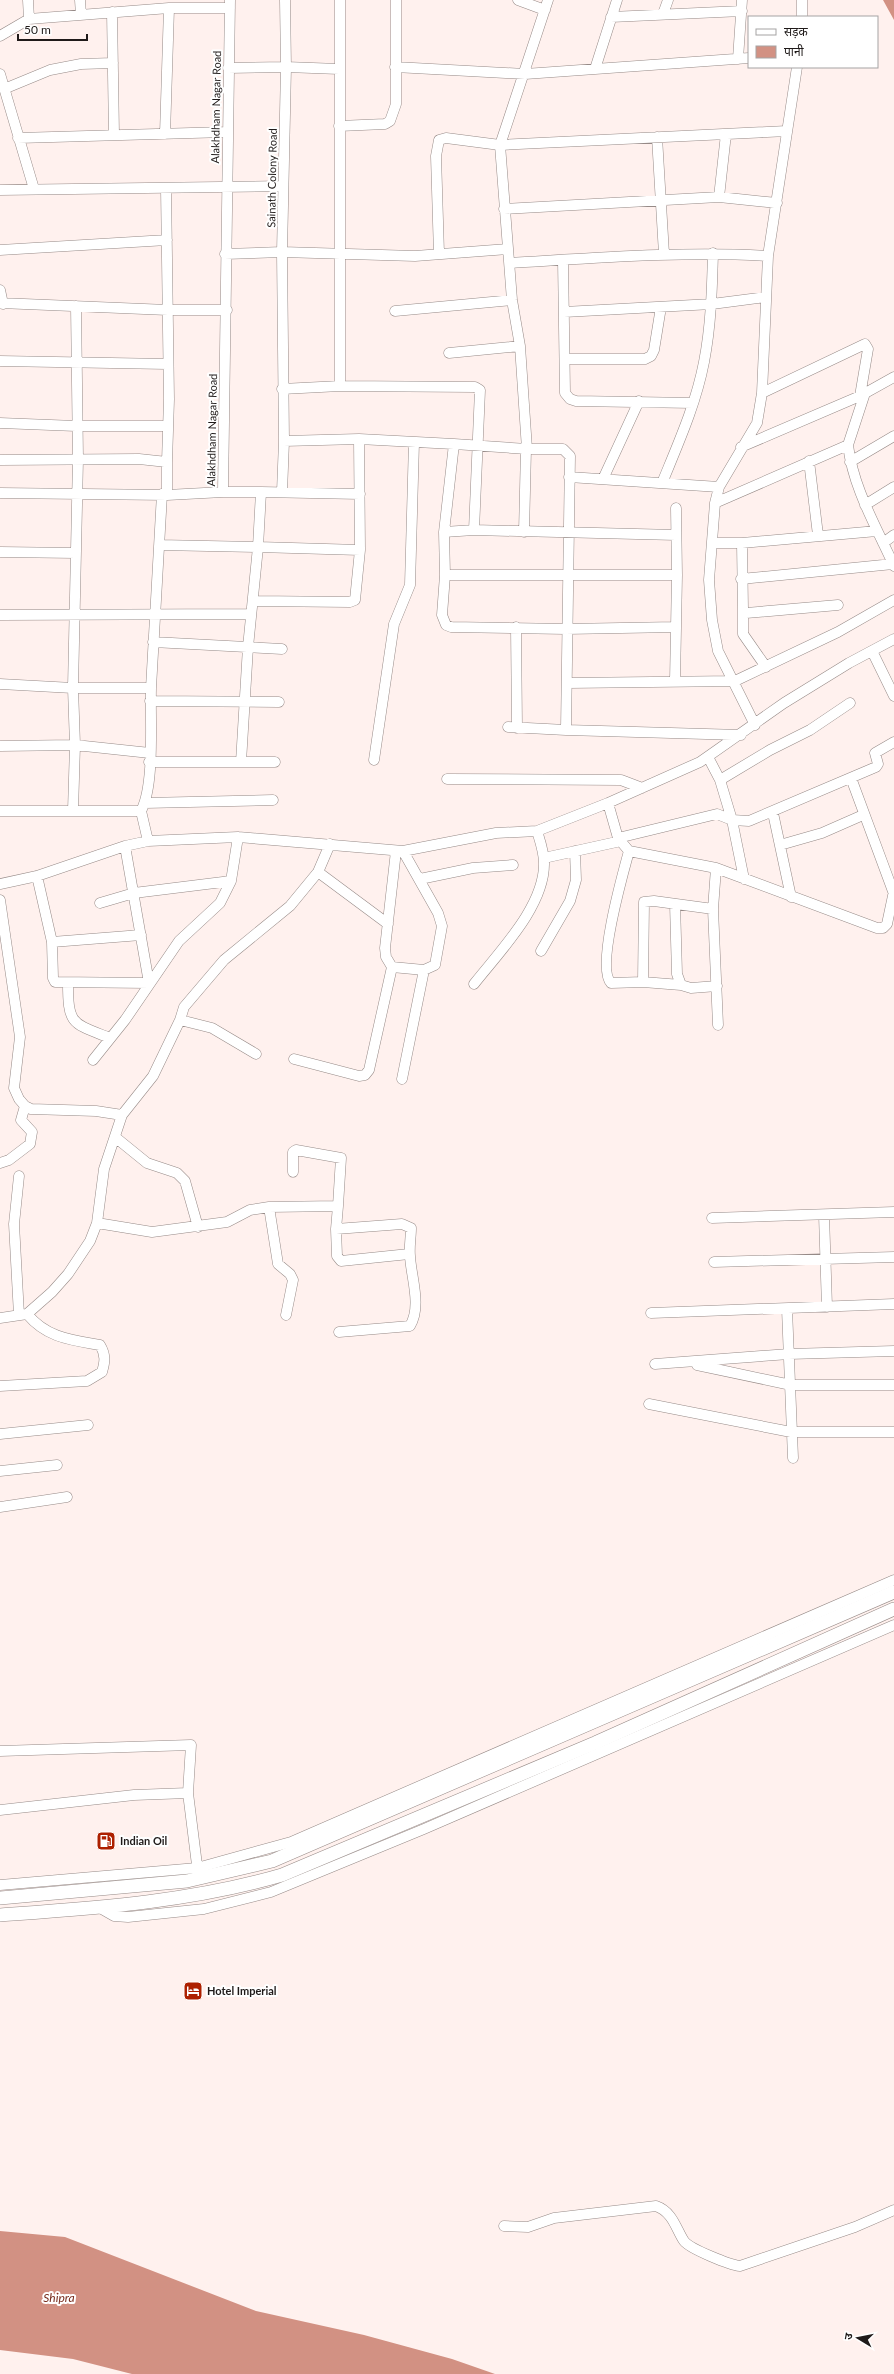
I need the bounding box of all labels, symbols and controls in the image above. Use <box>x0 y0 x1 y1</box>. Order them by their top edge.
scale bar <box>18 16 87 42</box>
legend <box>748 16 878 68</box>
text: 50 m <box>24 22 51 37</box>
text: सड़क <box>784 24 809 39</box>
text: पानी <box>784 44 805 59</box>
street label: Alakhdham Nagar Road <box>208 51 223 163</box>
street label: Sainath Colony Road <box>264 128 279 228</box>
street label: Alakhdham Nagar Road <box>204 374 219 486</box>
fuel station icon: Indian Oil <box>95 1830 117 1852</box>
place label: Indian Oil <box>120 1834 167 1847</box>
hotel icon: Hotel Imperial <box>182 1980 204 2002</box>
place label: Hotel Imperial <box>207 1984 277 1997</box>
water label: Shipra <box>43 2290 75 2305</box>
north arrow <box>838 2318 878 2358</box>
text: उ <box>841 2331 855 2340</box>

